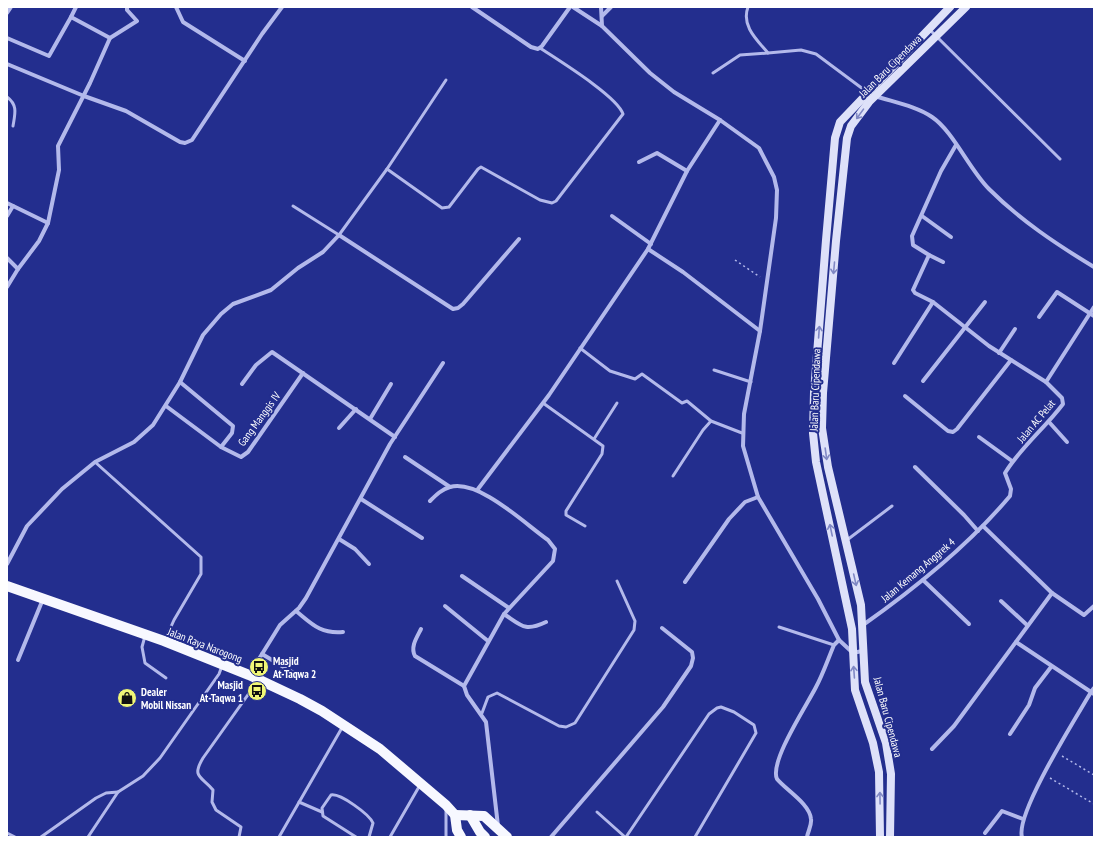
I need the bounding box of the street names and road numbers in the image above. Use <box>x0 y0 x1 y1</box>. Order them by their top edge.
street label: Jalan Baru Cipendawa <box>855 32 924 101</box>
street label: Jalan Baru Cipendawa <box>807 349 823 432</box>
street label: Gang Manggis IV <box>235 388 284 449</box>
street label: Jalan AC Pelat <box>1013 397 1058 446</box>
street label: Jalan Kemang Anggrek 4 <box>877 535 958 606</box>
street label: Jalan Raya Narogong <box>165 624 245 666</box>
street label: Jalan Baru Cipendawa <box>870 674 905 759</box>

